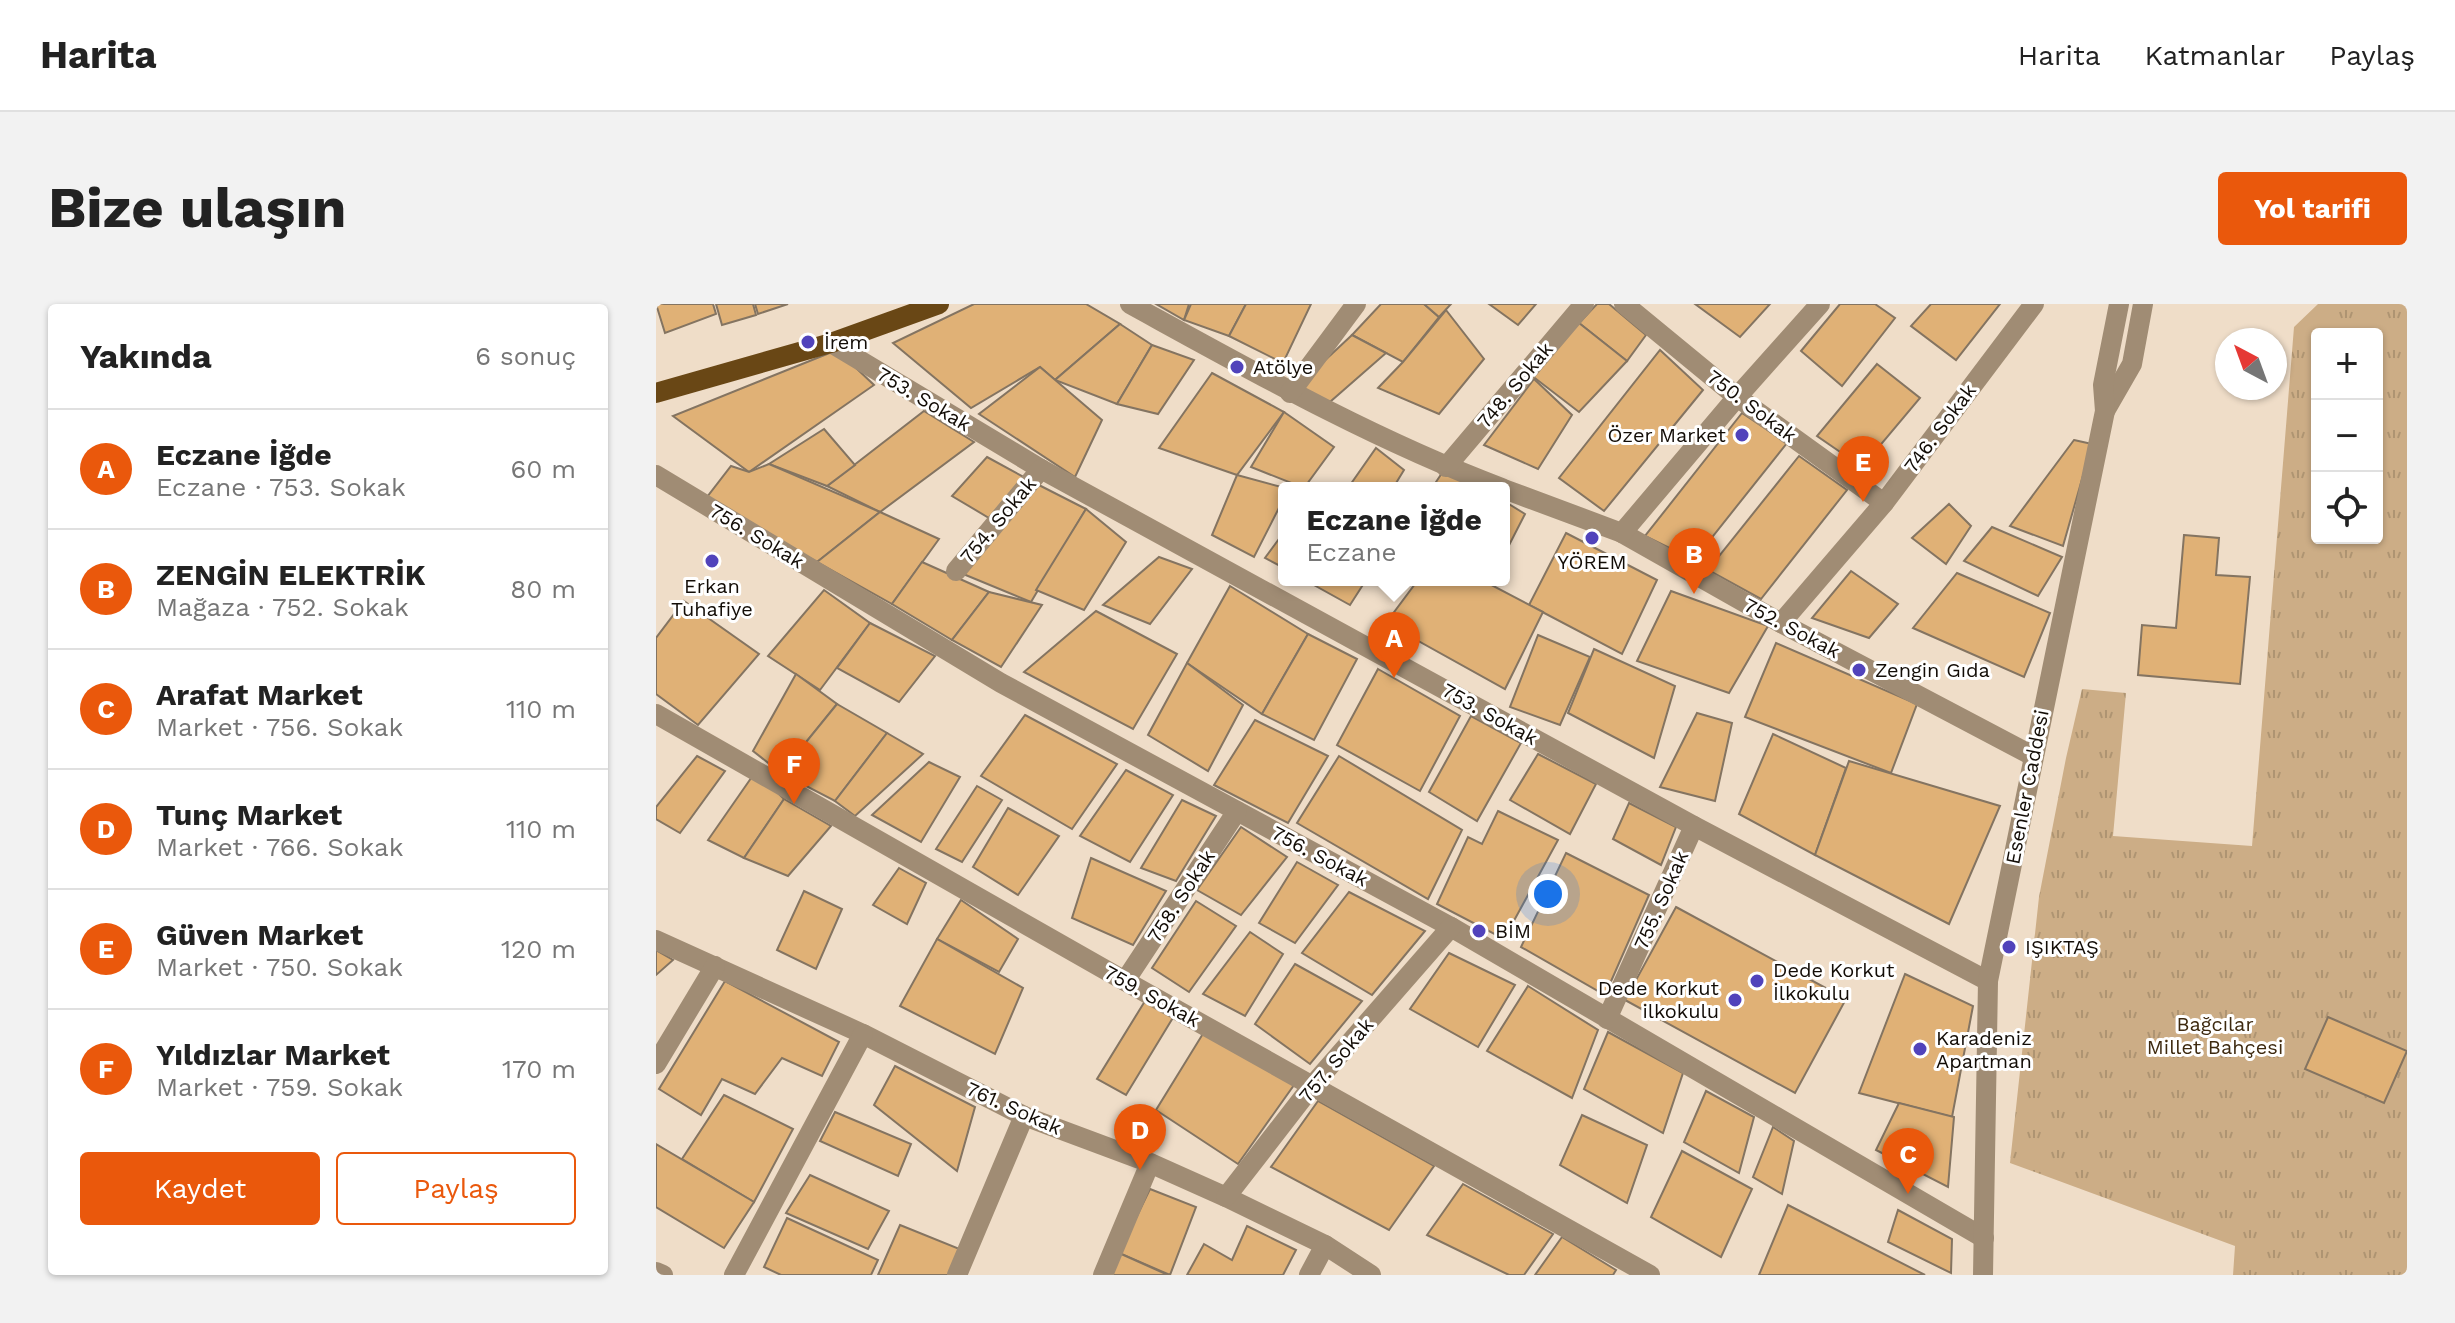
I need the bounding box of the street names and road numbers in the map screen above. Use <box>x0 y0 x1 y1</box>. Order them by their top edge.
street label: 748. Sokak <box>1472 337 1558 433</box>
street label: 753. Sokak <box>873 362 975 436</box>
street label: 750. Sokak <box>1703 365 1801 447</box>
street label: 746. Sokak <box>1899 379 1981 477</box>
street label: 754. Sokak <box>955 472 1041 568</box>
street label: 756. Sokak <box>705 498 809 574</box>
street label: 752. Sokak <box>1740 593 1844 663</box>
street label: 753. Sokak <box>1438 678 1542 750</box>
street label: Esenler Caddesi <box>2000 708 2054 866</box>
street label: 756. Sokak <box>1268 821 1372 891</box>
street label: 758. Sokak <box>1142 845 1220 947</box>
street label: 755. Sokak <box>1629 847 1693 953</box>
street label: 759. Sokak <box>1100 960 1204 1032</box>
street label: 757. Sokak <box>1294 1013 1378 1107</box>
street label: 761. Sokak <box>963 1076 1065 1140</box>

